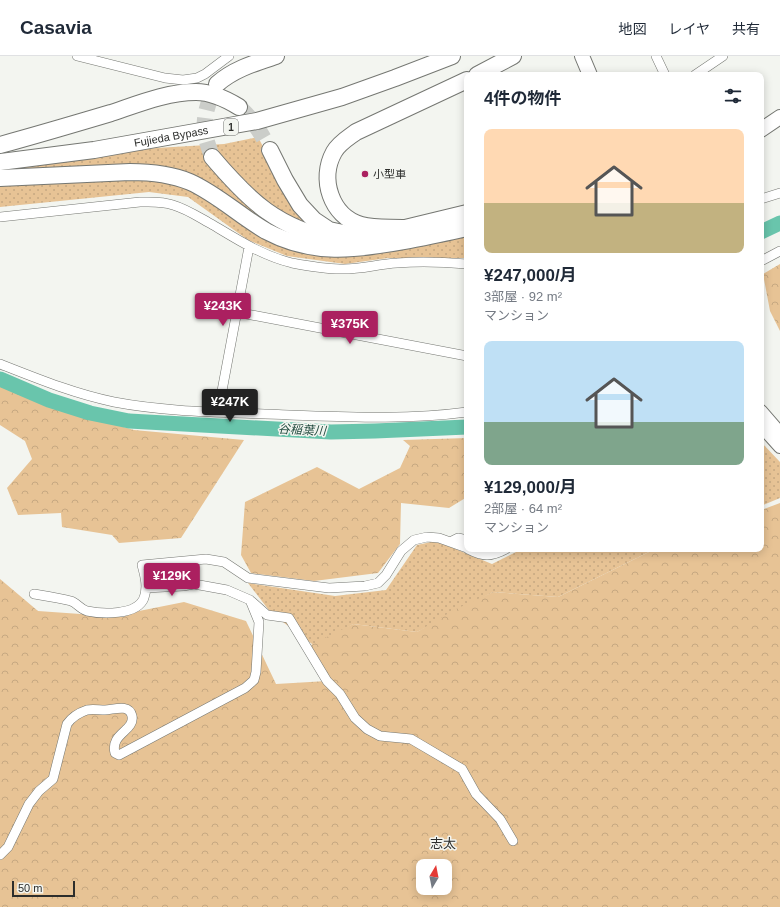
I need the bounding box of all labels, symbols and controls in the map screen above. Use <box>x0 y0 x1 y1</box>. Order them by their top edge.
text: Casavia <box>20 17 92 38</box>
text: 地図 <box>618 21 646 37</box>
text: レイヤ <box>668 21 710 37</box>
text: 共有 <box>732 21 760 37</box>
icon: filters <box>722 85 744 107</box>
text: 4件の物件 <box>484 89 561 108</box>
road number: 1 <box>224 119 238 135</box>
street label: Fujieda Bypass <box>133 124 210 149</box>
icon: home <box>578 155 650 227</box>
place label: 小型車 <box>373 168 406 180</box>
marker: 小型車 <box>360 169 370 179</box>
text: ¥247,000/月 <box>484 266 577 285</box>
text: 3部屋 · 92 m² <box>484 289 562 304</box>
pin: ¥243K <box>195 293 251 327</box>
text: ¥243K <box>204 298 242 313</box>
text: マンション <box>484 308 549 323</box>
pin: ¥375K <box>322 311 378 345</box>
text: ¥375K <box>331 316 369 331</box>
icon: home <box>578 367 650 439</box>
pin: ¥247K <box>202 389 258 423</box>
text: ¥247K <box>211 394 249 409</box>
water label: 谷稲葉川 <box>278 422 328 438</box>
text: ¥129,000/月 <box>484 478 577 497</box>
text: 2部屋 · 64 m² <box>484 501 562 516</box>
text: マンション <box>484 520 549 535</box>
pin: ¥129K <box>144 563 200 597</box>
text: ¥129K <box>153 568 191 583</box>
district label: 志太 <box>430 836 456 851</box>
north arrow <box>416 859 452 895</box>
map controls <box>416 859 452 895</box>
scale bar <box>12 879 75 898</box>
text: 50 m <box>18 882 42 894</box>

